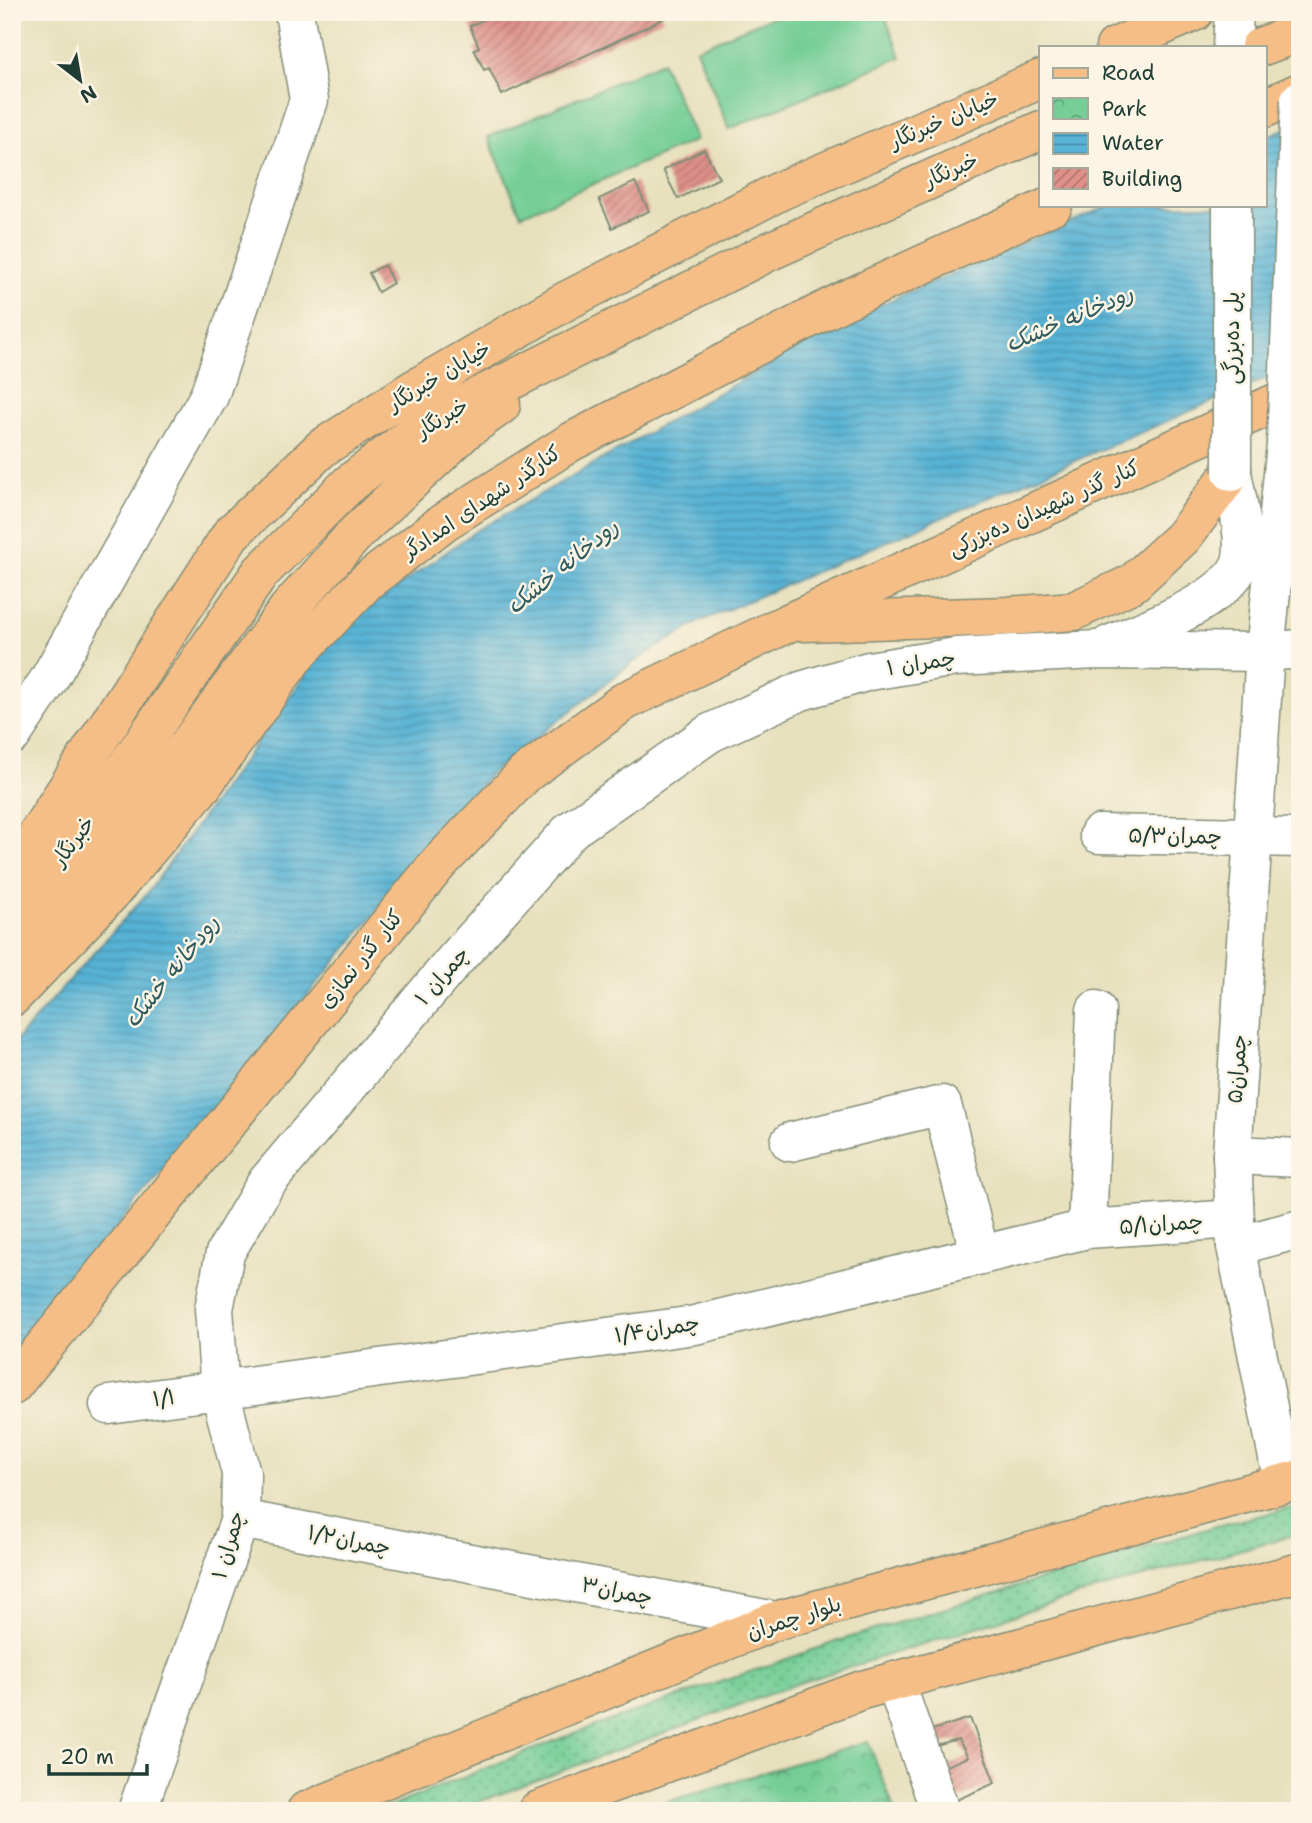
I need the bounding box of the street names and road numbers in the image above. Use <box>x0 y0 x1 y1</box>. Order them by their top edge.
street label: خیابان خبرنگار <box>883 85 1003 156</box>
street label: خبرنگار <box>918 146 983 195</box>
street label: پل ده‌بزرگی <box>1218 292 1246 384</box>
street label: خیابان خبرنگار <box>383 335 495 417</box>
street label: خبرنگار <box>411 393 473 443</box>
street label: کنارگذر شهدای امدادگر <box>396 439 567 567</box>
street label: کنار گذر شهیدان ده‌بزرکی <box>944 453 1144 563</box>
street label: چمران ۱ <box>884 644 958 682</box>
street label: خبرنگار <box>44 810 101 874</box>
street label: چمران۵/۳ <box>1128 821 1222 851</box>
street label: کنار گذر نمازی <box>312 903 410 1015</box>
street label: چمران ۱ <box>409 941 475 1011</box>
street label: چمران۵ <box>1221 1033 1253 1105</box>
street label: چمران۵/۱ <box>1118 1207 1204 1241</box>
street label: چمران۱/۴ <box>613 1308 701 1350</box>
street label: ۱/۱ <box>151 1383 177 1413</box>
street label: چمران ۱ <box>205 1508 251 1582</box>
street label: چمران۱/۲ <box>305 1518 393 1562</box>
street label: چمران۳ <box>579 1570 655 1612</box>
street label: بلوار چمران <box>743 1590 845 1646</box>

